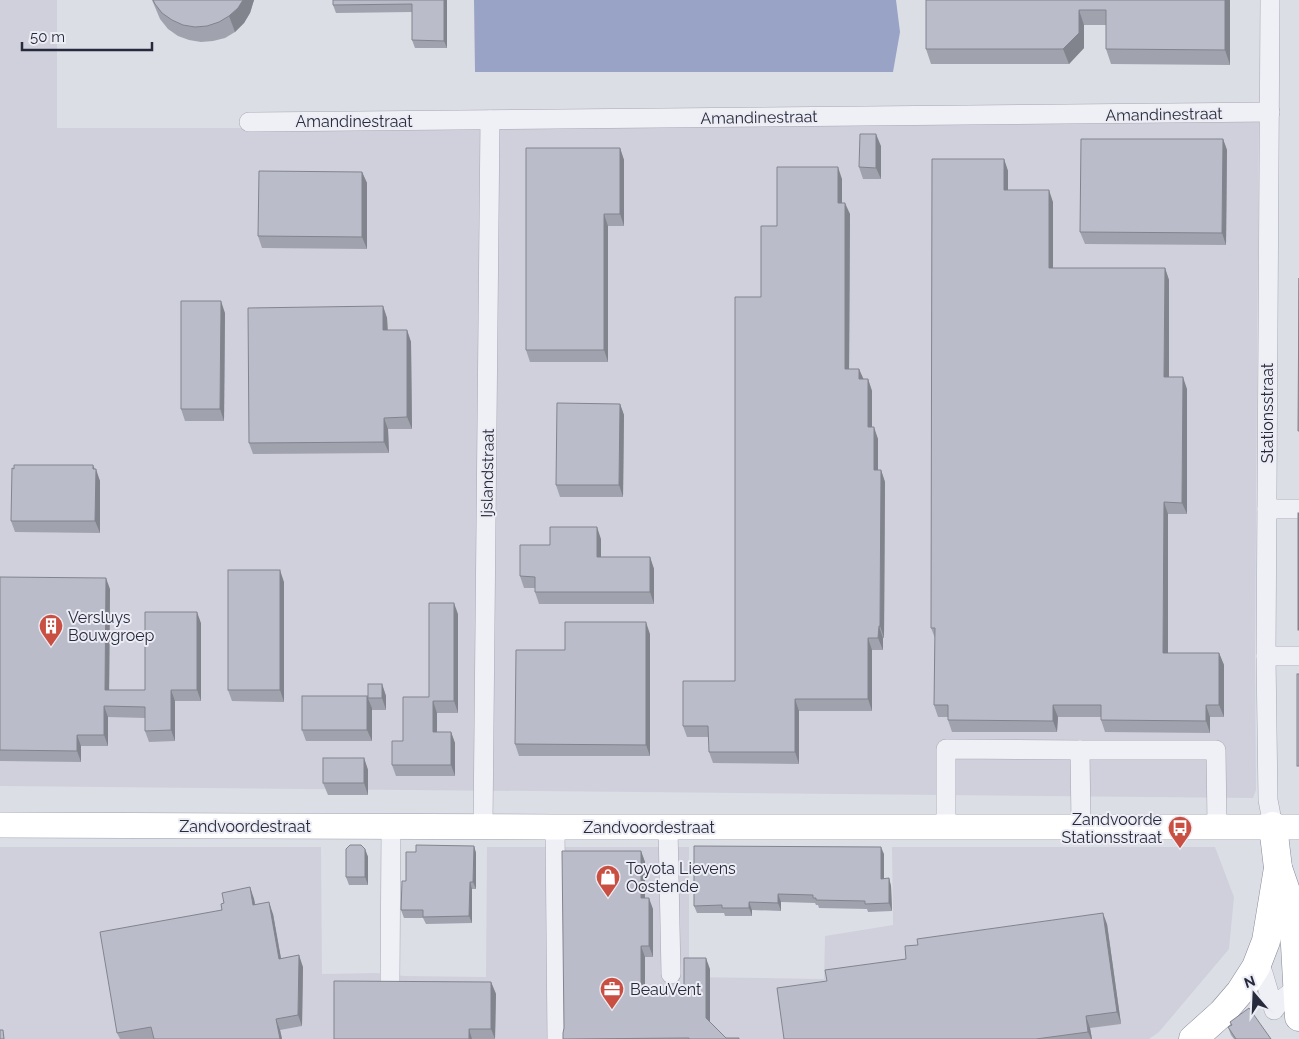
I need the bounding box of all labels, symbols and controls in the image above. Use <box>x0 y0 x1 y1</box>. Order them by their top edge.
scale bar <box>22 20 152 52</box>
text: 50 m <box>30 28 65 46</box>
street label: Amandinestraat <box>1105 104 1223 125</box>
street label: Amandinestraat <box>700 107 818 128</box>
street label: Amandinestraat <box>295 112 413 131</box>
street label: Stationsstraat <box>1258 362 1277 463</box>
street label: Ijslandstraat <box>477 428 498 518</box>
place label: Versluys Bouwgroep <box>68 608 155 645</box>
building icon: Versluys Bouwgroep <box>38 613 64 647</box>
place label: Zandvoorde Stationsstraat <box>1062 810 1163 847</box>
bus stop icon: Zandvoorde Stationsstraat <box>1167 815 1193 849</box>
street label: Zandvoordestraat <box>179 817 311 836</box>
street label: Zandvoordestraat <box>583 818 715 837</box>
place label: Toyota Lievens Oostende <box>626 859 736 896</box>
shop icon: Toyota Lievens Oostende <box>595 864 621 898</box>
north arrow <box>1229 969 1279 1019</box>
text: N <box>1242 972 1257 991</box>
office icon: BeauVent <box>599 976 625 1010</box>
place label: BeauVent <box>630 980 702 999</box>

